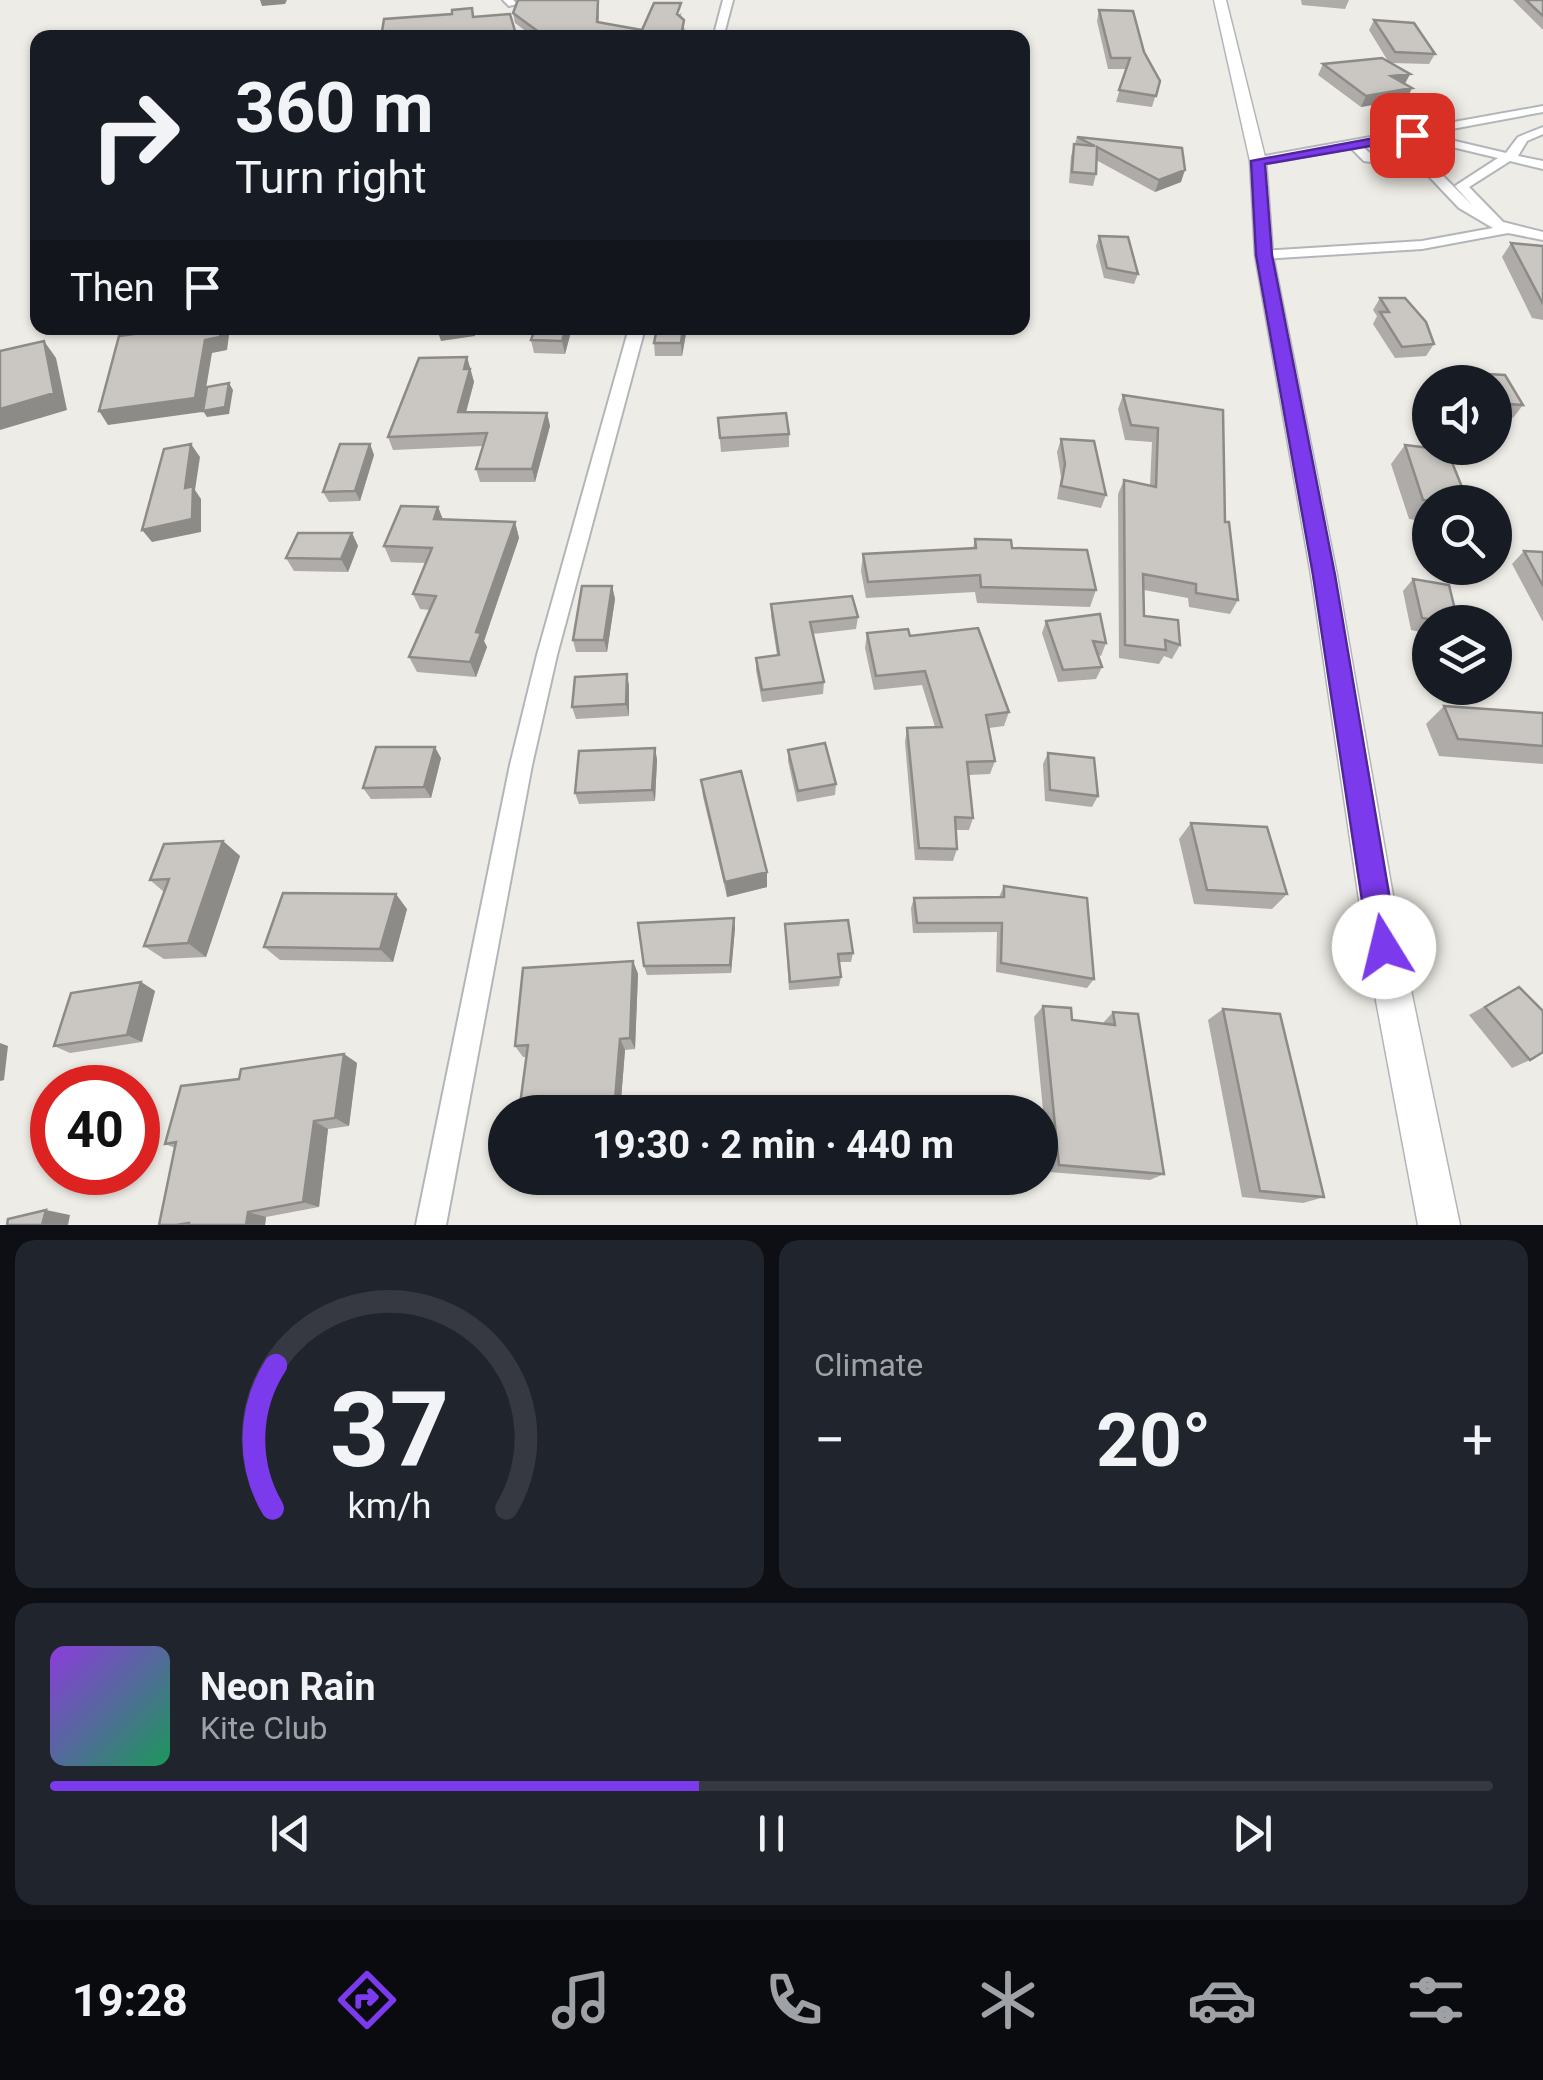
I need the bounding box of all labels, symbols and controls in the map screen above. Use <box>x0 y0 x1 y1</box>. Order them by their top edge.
text: 360 m <box>235 67 434 149</box>
icon: right <box>70 70 200 200</box>
pin <box>1370 93 1455 178</box>
icon: arrive <box>1385 108 1440 163</box>
text: Turn right <box>235 151 427 204</box>
icon: arrive <box>175 260 230 315</box>
text: Then <box>70 266 155 310</box>
map controls <box>1412 365 1512 705</box>
button: sound <box>1412 365 1512 465</box>
button: search <box>1412 485 1512 585</box>
button: layers <box>1412 605 1512 705</box>
position arrow <box>1332 895 1436 999</box>
speed limit sign: 40 <box>30 1065 160 1195</box>
text: 19:30 · 2 min · 440 m <box>592 1123 954 1167</box>
text: Climate <box>814 1346 923 1384</box>
text: 37 <box>330 1370 449 1491</box>
text: 20° <box>1096 1396 1211 1484</box>
text: − <box>814 1408 845 1472</box>
text: + <box>1462 1408 1493 1472</box>
text: km/h <box>348 1485 431 1527</box>
text: Neon Rain <box>200 1665 376 1709</box>
text: Kite Club <box>200 1709 327 1747</box>
icon: previous <box>263 1806 318 1861</box>
icon: pause <box>744 1806 799 1861</box>
icon: next <box>1225 1806 1280 1861</box>
icon: directions <box>332 1965 402 2035</box>
icon: music <box>546 1965 616 2035</box>
icon: phone <box>759 1965 829 2035</box>
icon: climate <box>973 1965 1043 2035</box>
icon: car <box>1187 1965 1257 2035</box>
icon: filters <box>1401 1965 1471 2035</box>
text: 19:28 <box>72 1974 188 2027</box>

